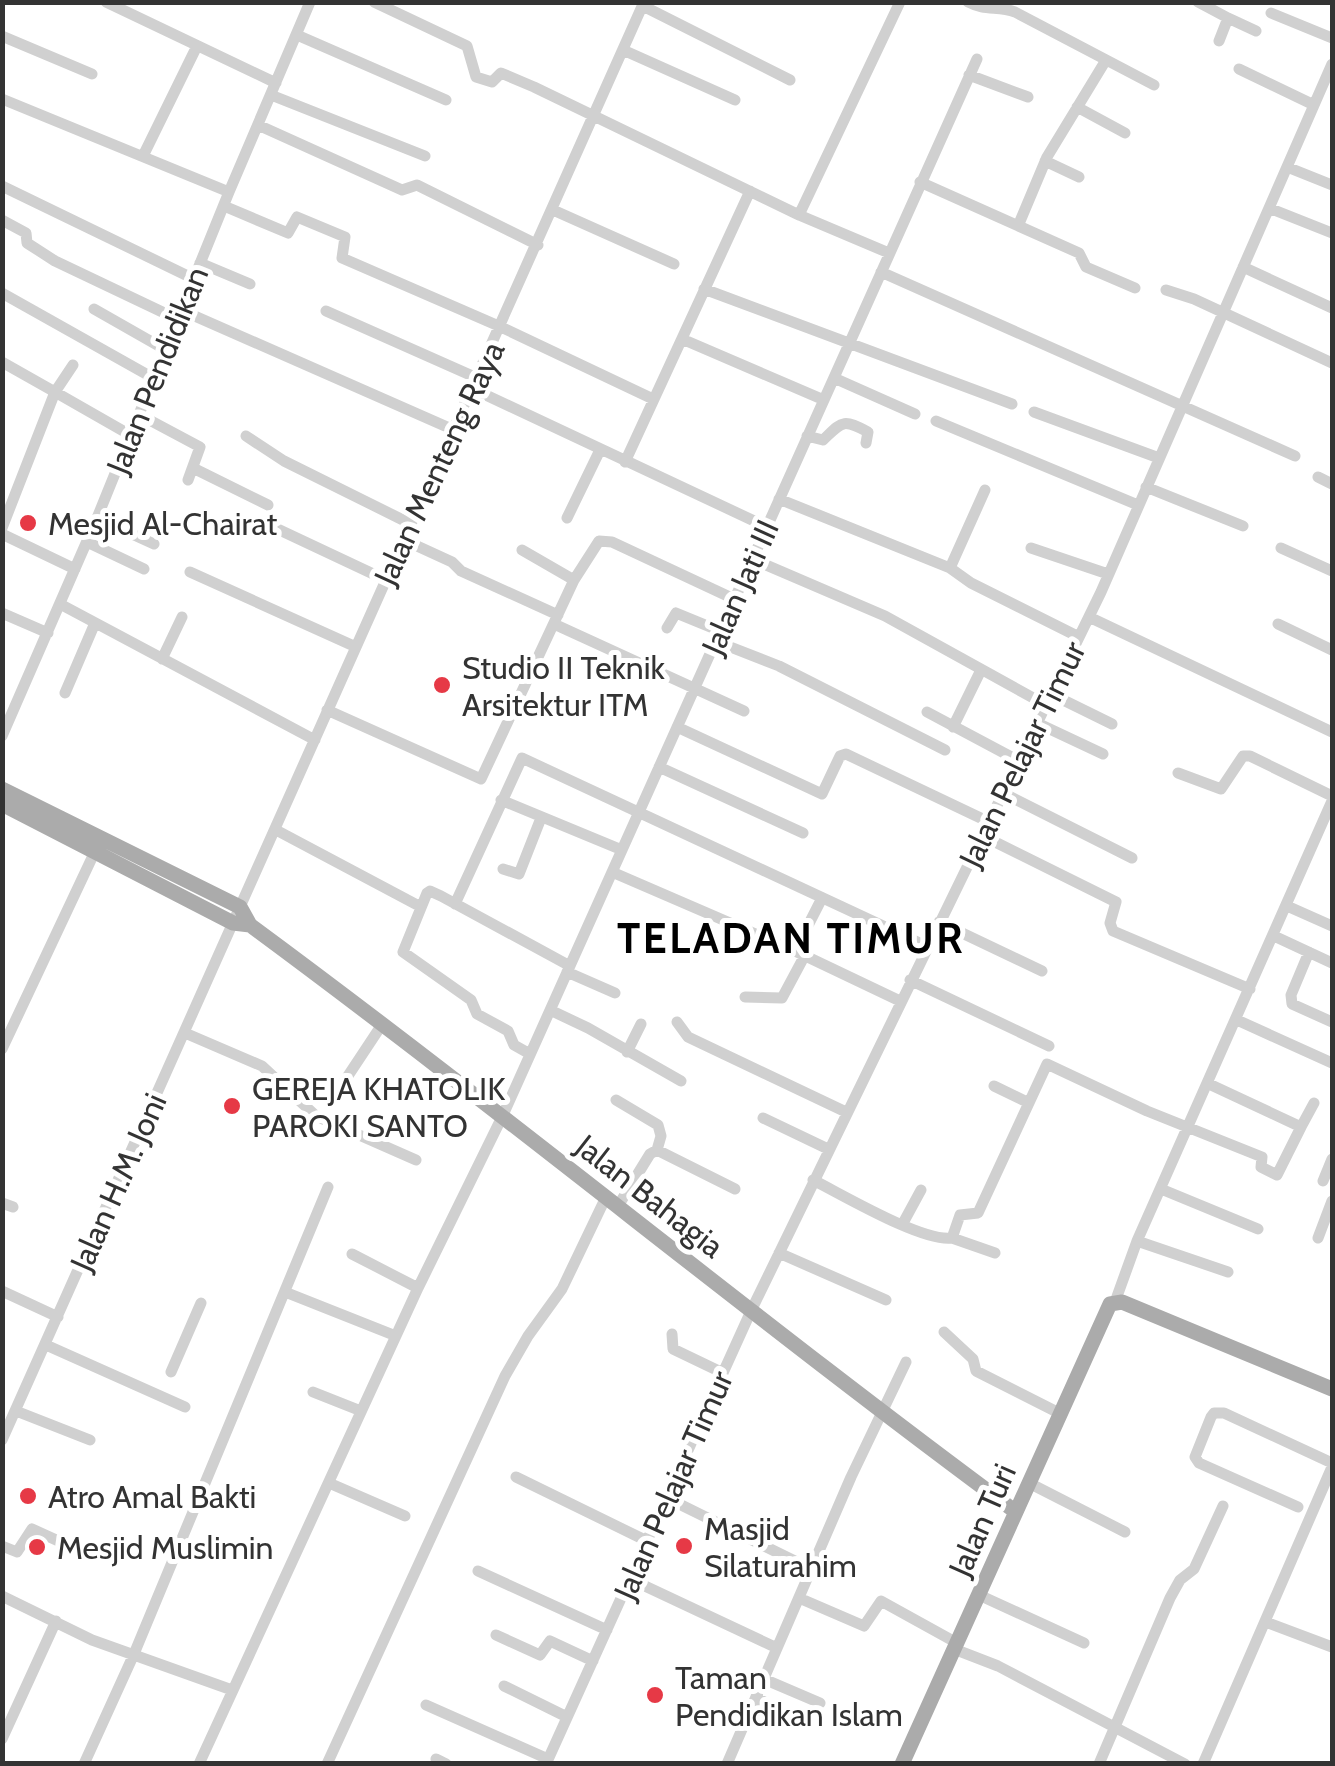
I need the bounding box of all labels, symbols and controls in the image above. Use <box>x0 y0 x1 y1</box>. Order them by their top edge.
street label: Jalan Pendidikan <box>97 261 216 480</box>
street label: Jalan Menteng Raya <box>365 335 513 592</box>
place label: Mesjid Al-Chairat <box>48 504 277 543</box>
marker: Mesjid Al-Chairat <box>17 512 39 534</box>
street label: Jalan Jati III <box>693 514 787 661</box>
street label: Jalan Pelajar Timur <box>950 634 1094 874</box>
place label: Studio II Teknik Arsitektur ITM <box>462 648 666 724</box>
marker: Studio II Teknik Arsitektur ITM <box>431 674 453 696</box>
district label: TELADAN TIMUR <box>617 912 965 964</box>
place label: GEREJA KHATOLIK PAROKI SANTO <box>252 1069 505 1145</box>
street label: Jalan H.M. Joni <box>61 1087 175 1278</box>
marker: GEREJA KHATOLIK PAROKI SANTO <box>221 1095 243 1117</box>
street label: Jalan Bahagia <box>567 1126 732 1266</box>
street label: Jalan Pelajar Timur <box>605 1364 741 1606</box>
street label: Jalan Turi <box>940 1458 1024 1583</box>
place label: Atro Amal Bakti <box>48 1477 256 1516</box>
marker: Atro Amal Bakti <box>17 1485 39 1507</box>
place label: Masjid Silaturahim <box>704 1509 857 1585</box>
place label: Mesjid Muslimin <box>57 1528 273 1567</box>
marker: Masjid Silaturahim <box>673 1535 695 1557</box>
marker: Mesjid Muslimin <box>26 1536 48 1558</box>
place label: Taman Pendidikan Islam <box>675 1658 903 1734</box>
marker: Taman Pendidikan Islam <box>644 1684 666 1706</box>

